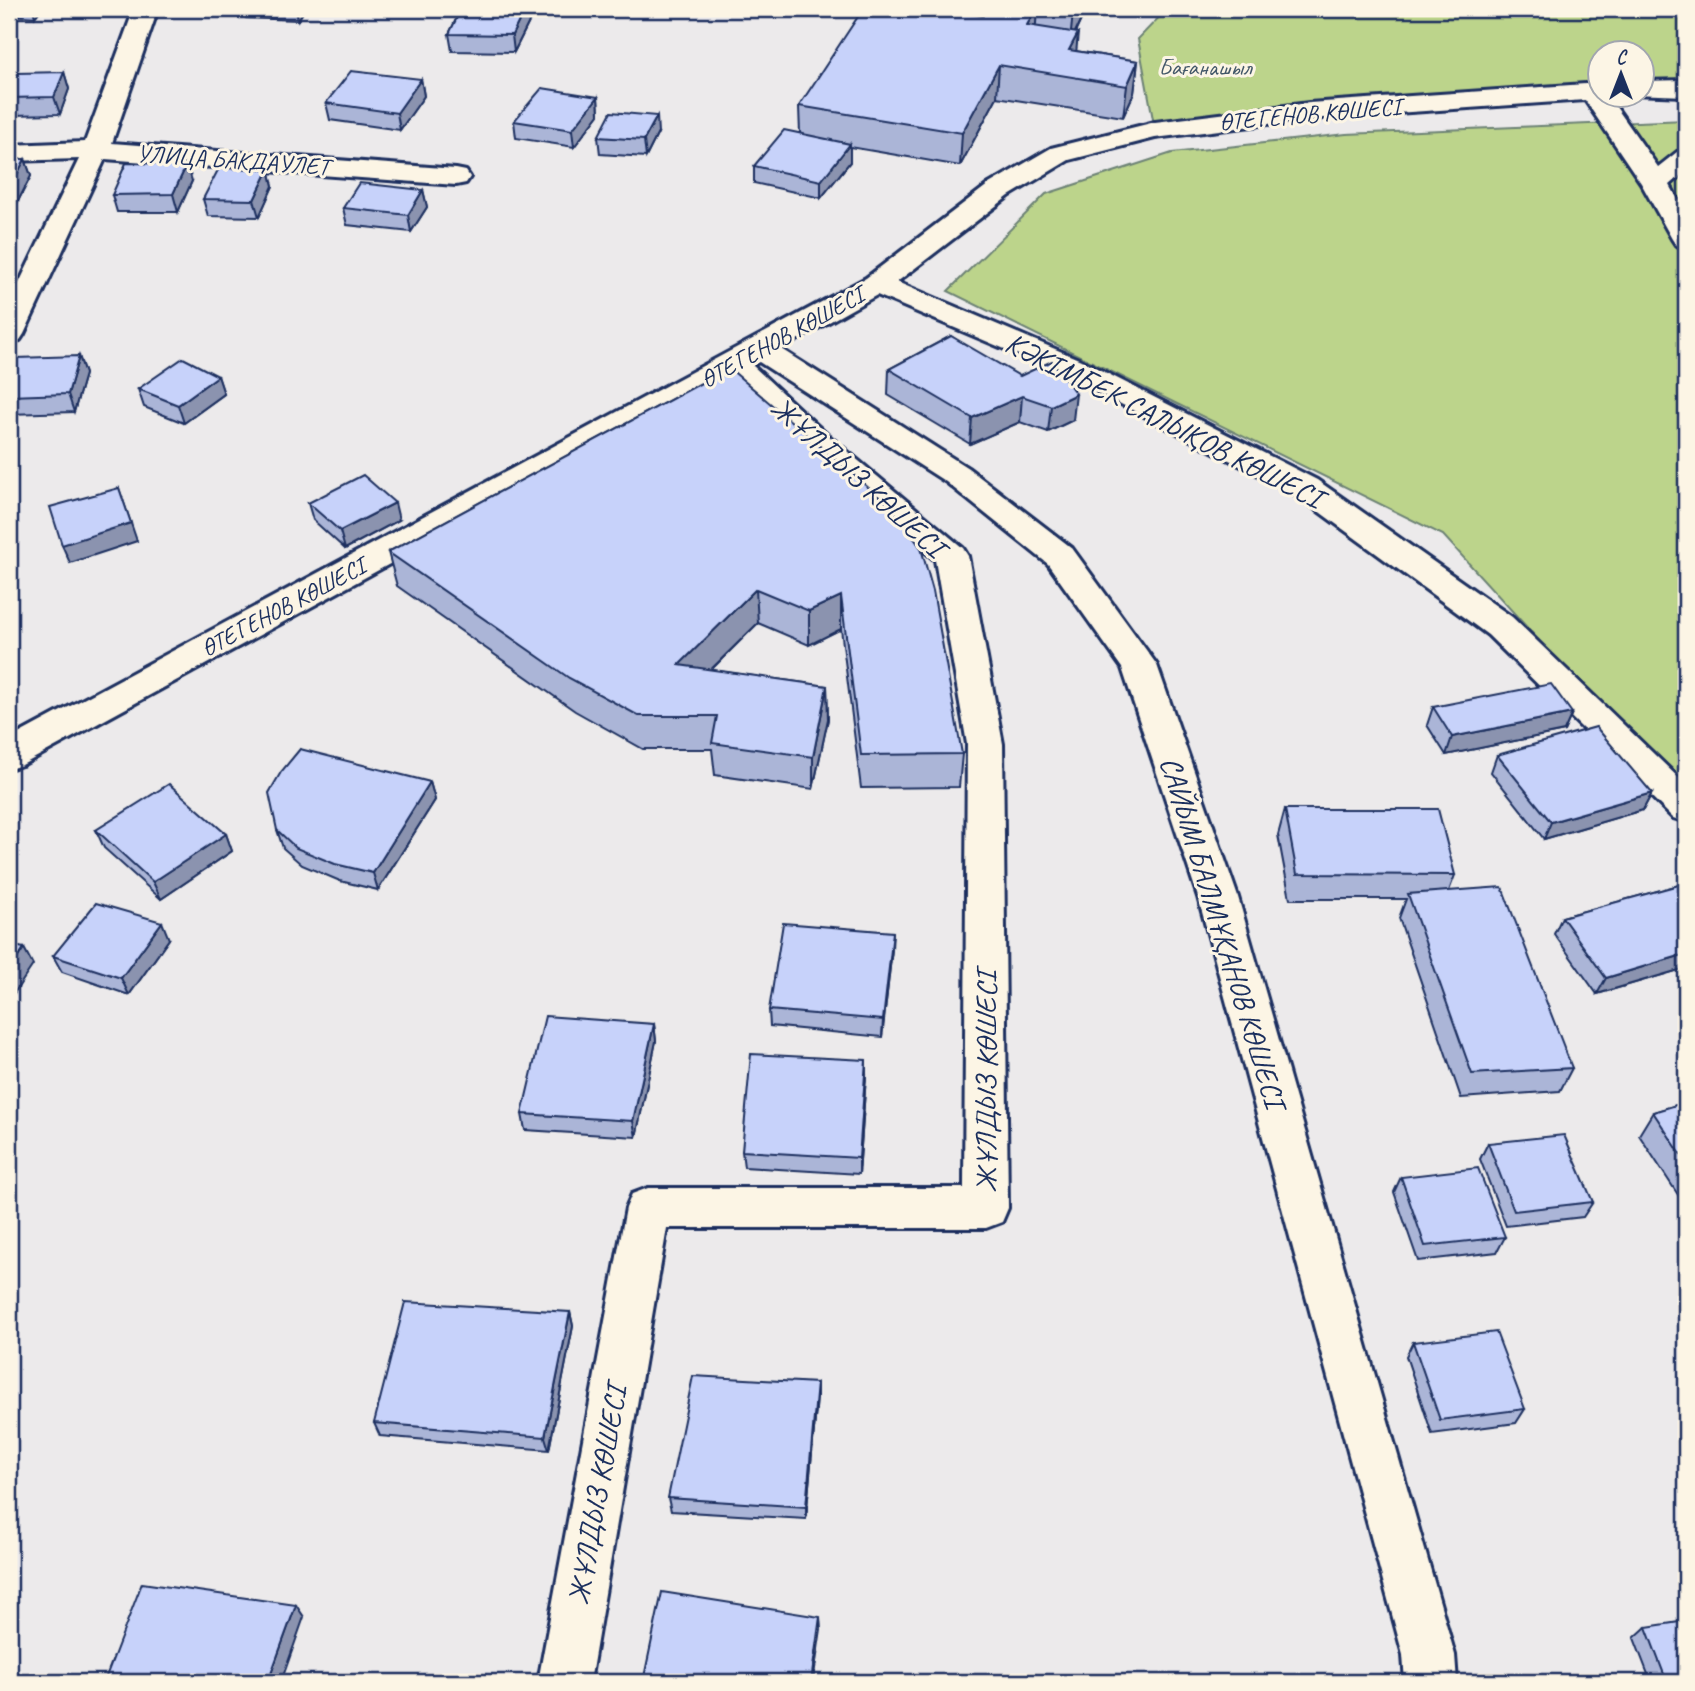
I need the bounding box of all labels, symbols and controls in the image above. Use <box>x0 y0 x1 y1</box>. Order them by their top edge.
north arrow <box>1586 38 1656 108</box>
text: С <box>1616 46 1628 70</box>
park label: Бағанашыл <box>1159 52 1253 82</box>
street label: ӨТЕГЕНОВ КӨШЕСІ <box>1218 91 1407 137</box>
street label: УЛИЦА БАКДАУЛЕТ <box>136 138 335 182</box>
street label: ӨТЕГЕНОВ КӨШЕСІ <box>695 277 874 394</box>
street label: КӘКІМБЕК САЛЫҚОВ КӨШЕСІ <box>999 324 1335 520</box>
street label: ЖҰЛДЫЗ КӨШЕСІ <box>763 389 958 570</box>
street label: ӨТЕГЕНОВ КӨШЕСІ <box>196 549 375 663</box>
street label: САЙЫМ БАЛМҰҚАНОВ КӨШЕСІ <box>1151 752 1297 1119</box>
street label: ЖҰЛДЫЗ КӨШЕСІ <box>967 964 1005 1193</box>
street label: ЖҰЛДЫЗ КӨШЕСІ <box>559 1376 636 1607</box>

